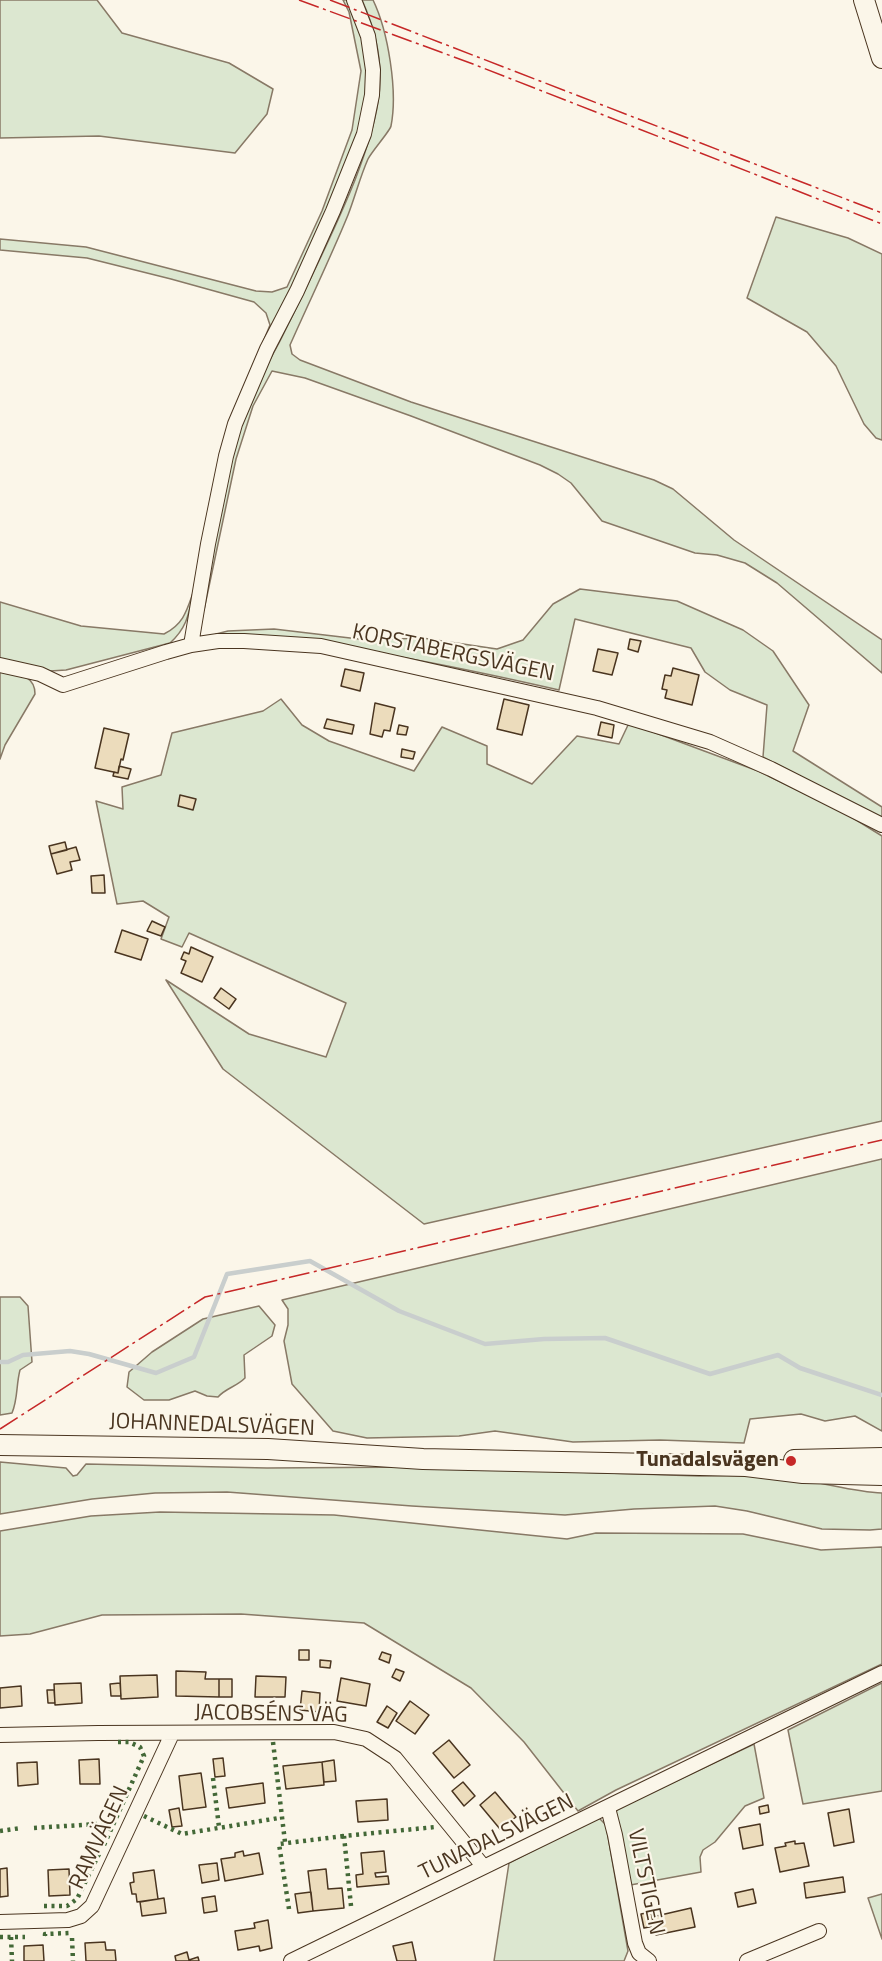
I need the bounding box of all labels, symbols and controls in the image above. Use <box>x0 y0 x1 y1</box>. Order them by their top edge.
street label: KORSTABERGSVÄGEN <box>350 620 556 688</box>
street label: JOHANNEDALSVÄGEN <box>109 1409 315 1443</box>
place label: Tunadalsvägen <box>636 1448 779 1474</box>
marker: Tunadalsvägen <box>784 1454 798 1468</box>
street label: JACOBSÉNS VÄG <box>194 1700 348 1730</box>
street label: RAMVÄGEN <box>65 1782 135 1894</box>
street label: TUNADALSVÄGEN <box>415 1789 579 1887</box>
street label: VILTSTIGEN <box>621 1827 669 1937</box>

